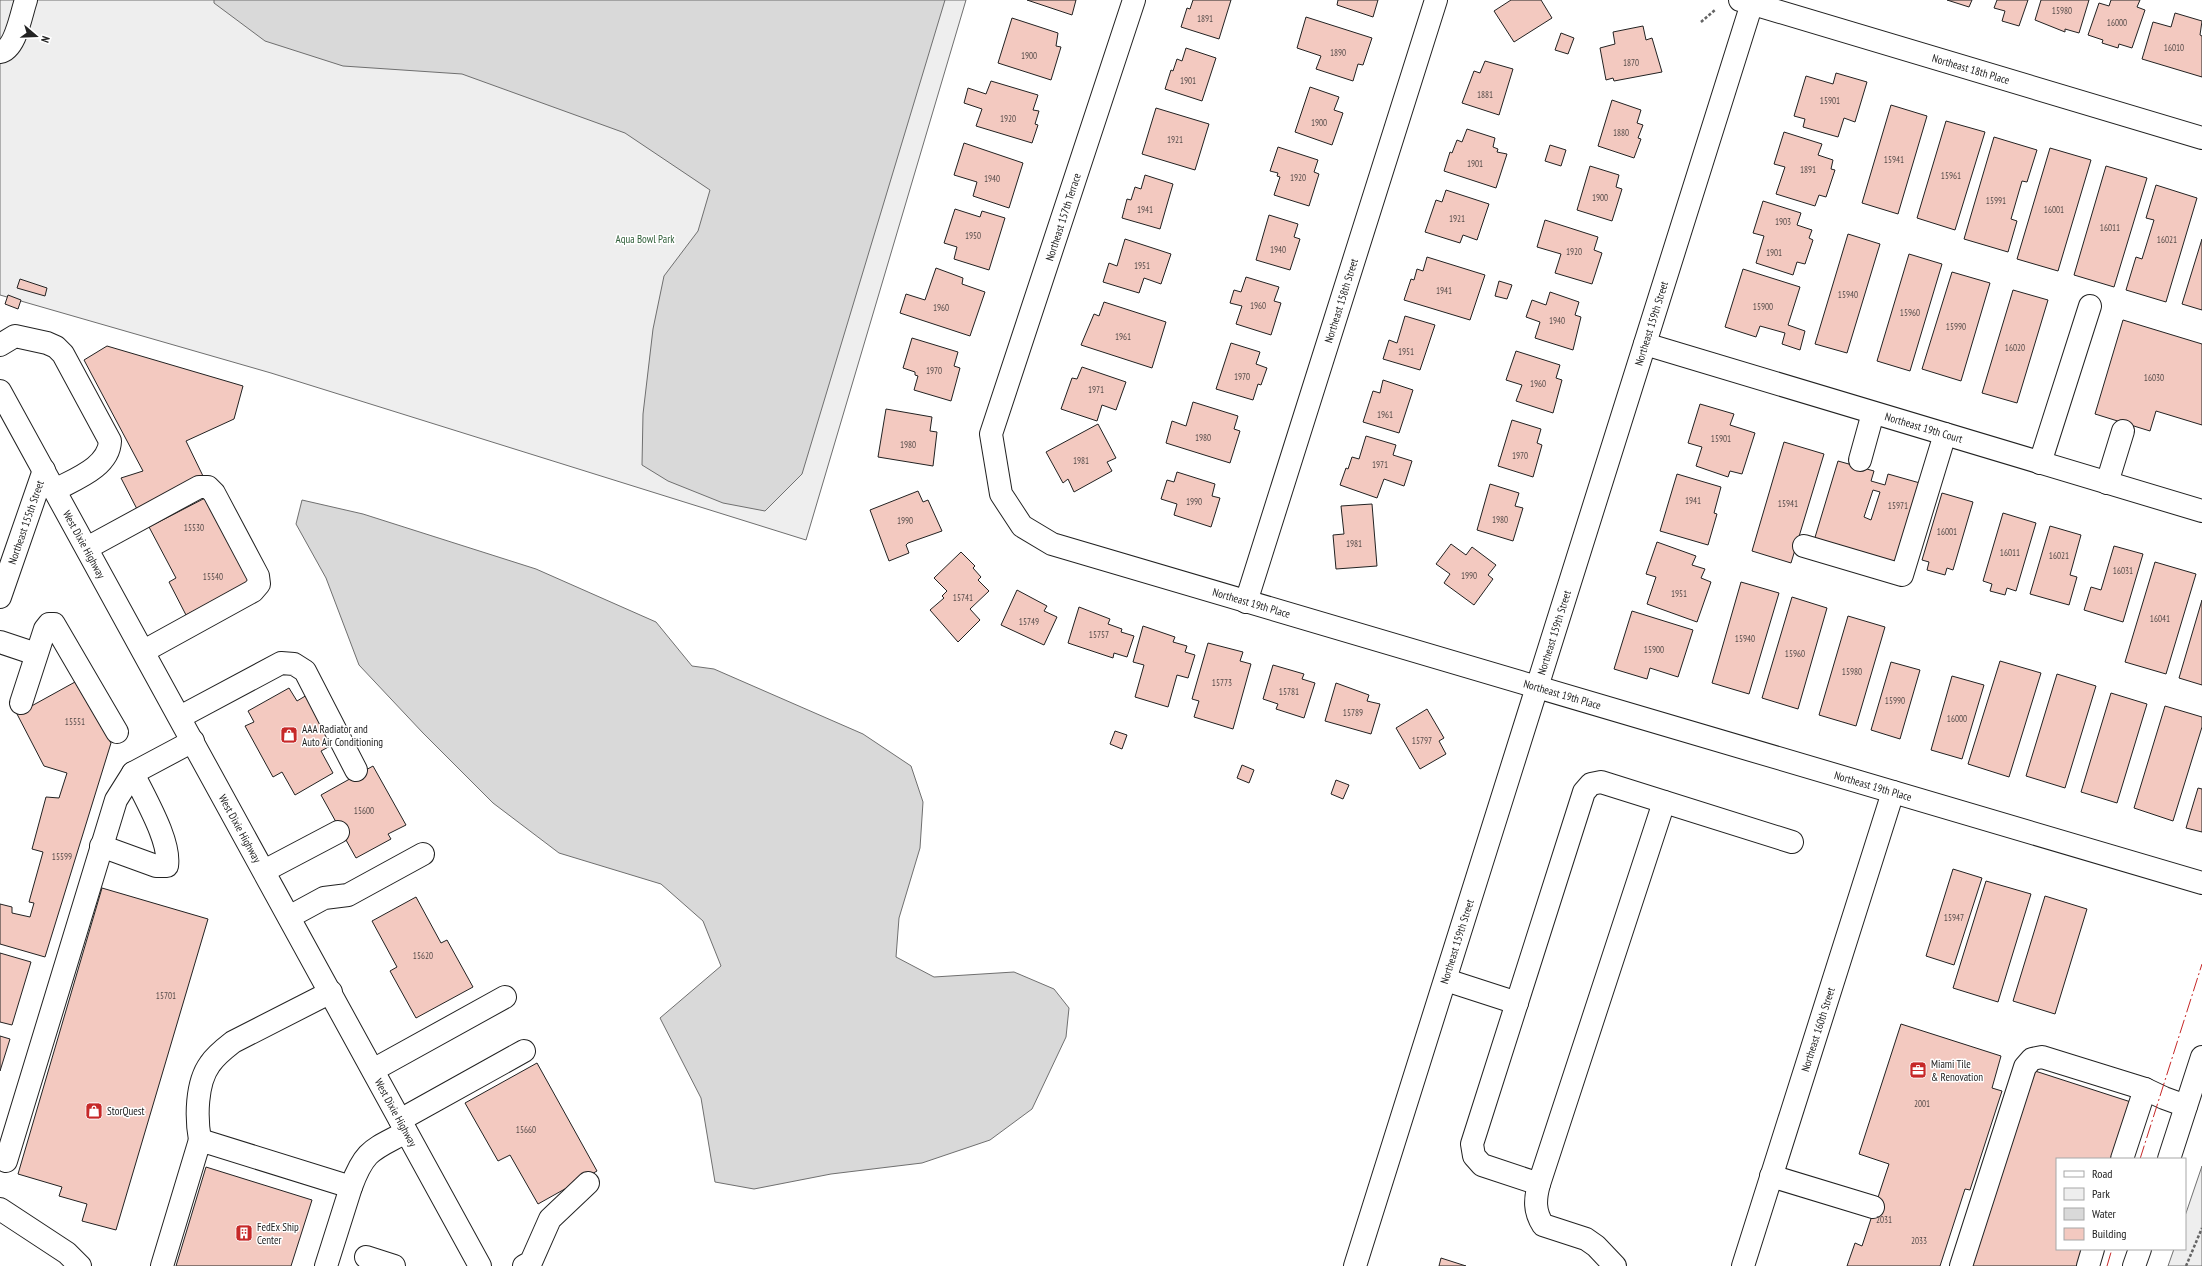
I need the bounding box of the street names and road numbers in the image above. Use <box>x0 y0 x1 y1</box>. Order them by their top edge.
street label: Northeast 18th Place <box>1930 51 2012 87</box>
street label: Northeast 157th Terrace <box>1042 171 1084 263</box>
street label: Northeast 158th Street <box>1321 257 1361 345</box>
street label: Northeast 159th Street <box>1631 280 1671 367</box>
street label: Northeast 19th Court <box>1883 409 1964 446</box>
street label: Northeast 155th Street <box>5 479 47 566</box>
street label: West Dixie Highway <box>60 508 109 582</box>
street label: Northeast 19th Place <box>1211 585 1292 621</box>
street label: Northeast 159th Street <box>1534 589 1574 677</box>
street label: Northeast 19th Place <box>1522 676 1603 713</box>
street label: Northeast 19th Place <box>1833 768 1914 804</box>
street label: West Dixie Highway <box>216 792 265 866</box>
street label: Northeast 159th Street <box>1437 898 1477 986</box>
street label: Northeast 160th Street <box>1798 986 1838 1074</box>
street label: West Dixie Highway <box>372 1076 421 1150</box>

